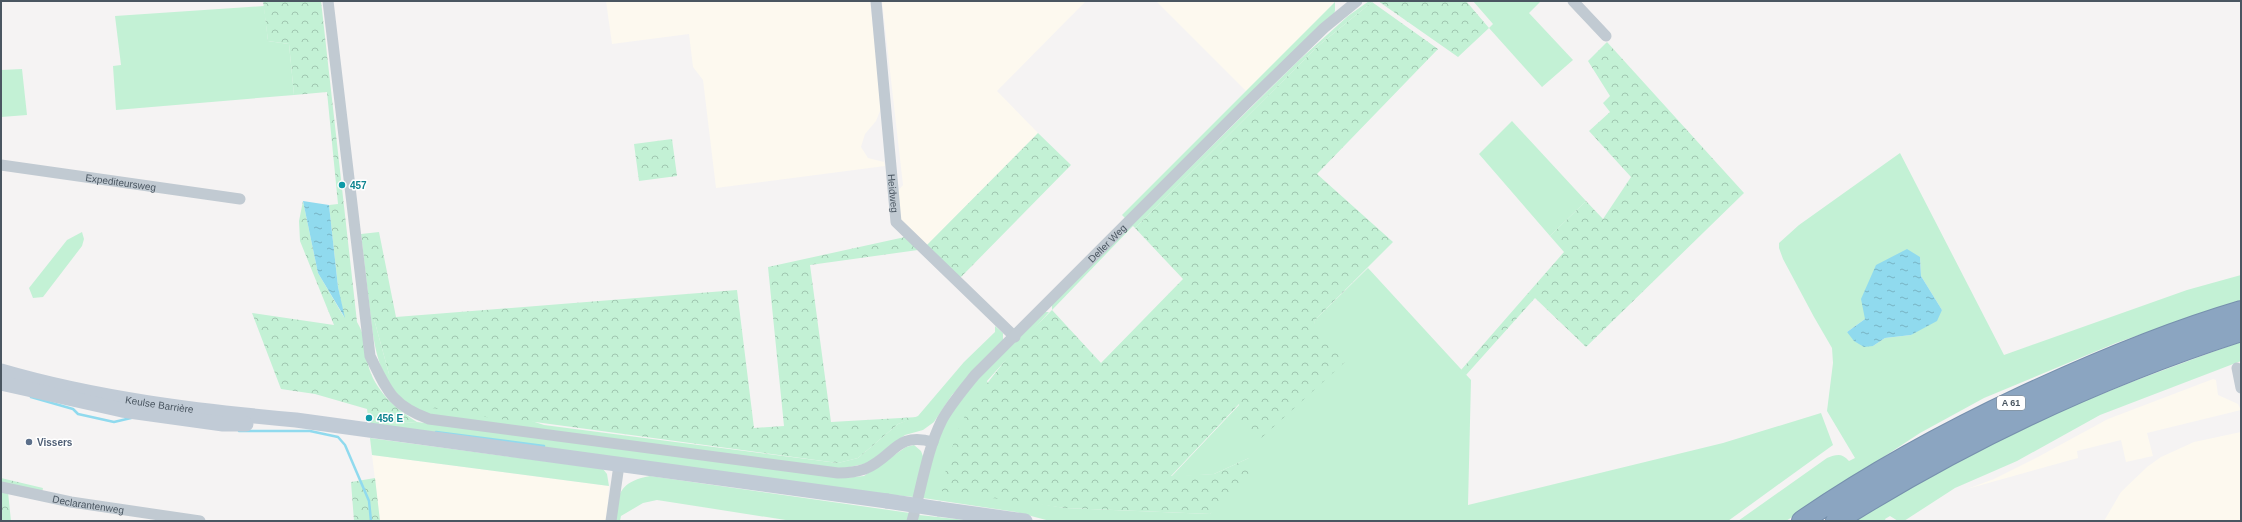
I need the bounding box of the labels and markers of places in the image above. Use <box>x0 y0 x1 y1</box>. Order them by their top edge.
marker: 457 <box>337 180 347 190</box>
place label: 457 <box>350 180 367 191</box>
marker: 456 E <box>364 413 374 423</box>
place label: 456 E <box>377 413 403 424</box>
marker: Vissers <box>24 437 34 447</box>
place label: Vissers <box>37 437 73 448</box>

